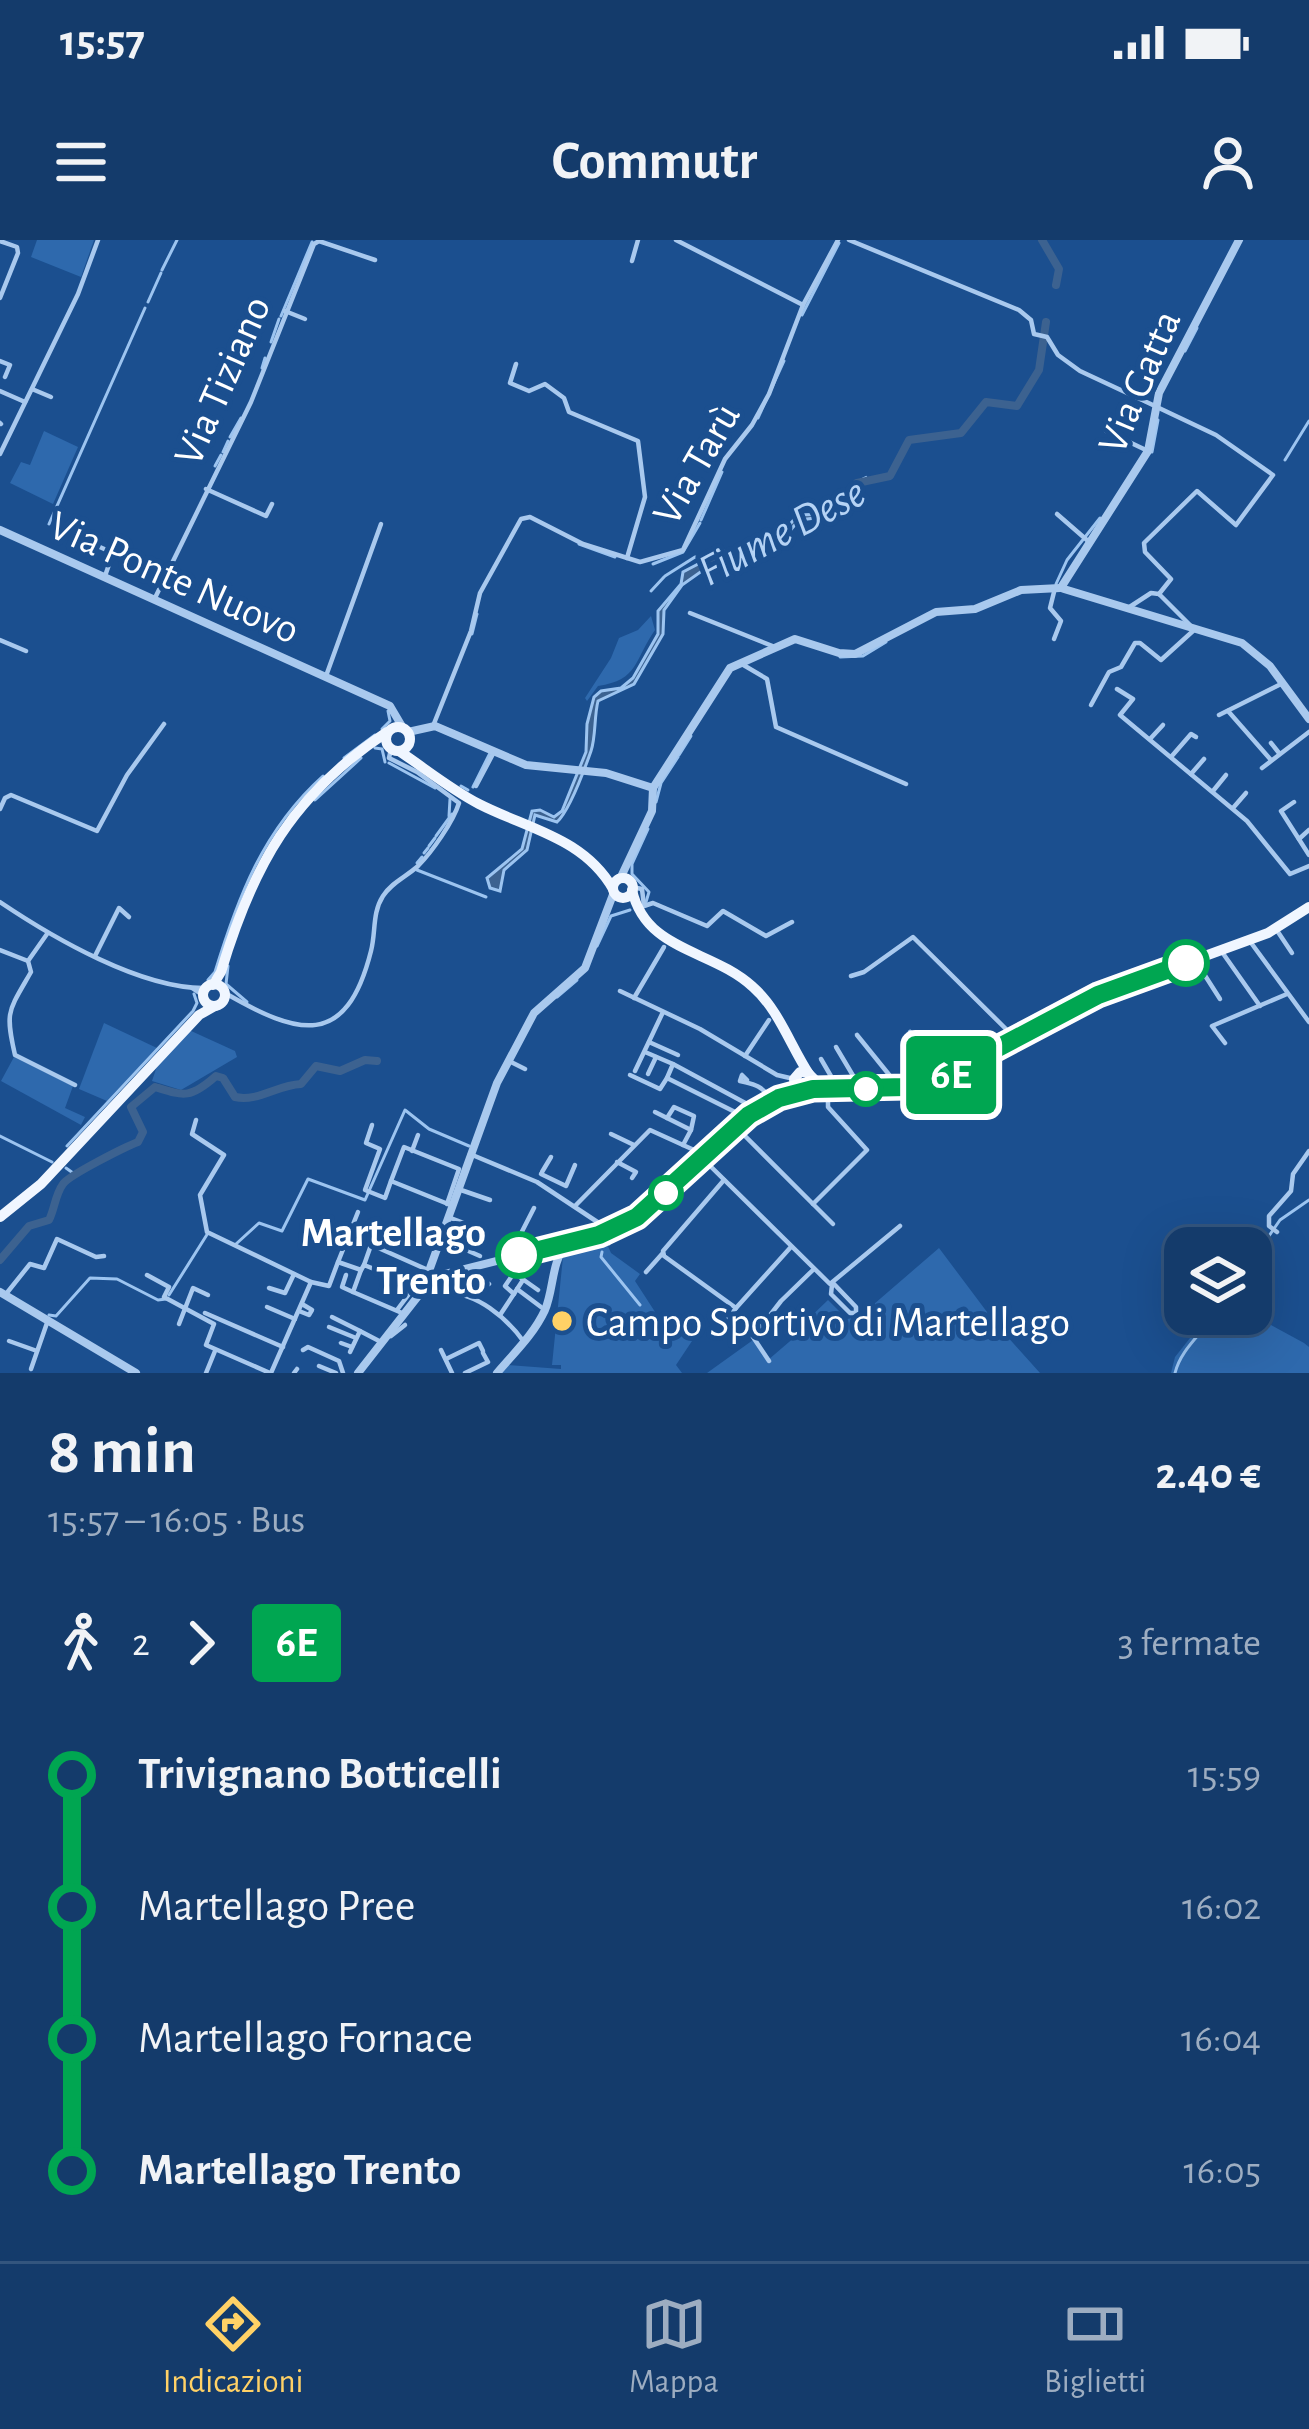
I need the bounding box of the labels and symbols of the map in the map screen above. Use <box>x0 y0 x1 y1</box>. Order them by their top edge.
street label: Via Tiziano <box>167 290 279 471</box>
street label: Via Gatta <box>1091 304 1189 459</box>
street label: Via Tarù <box>646 396 748 532</box>
water label: Fiume Dese <box>691 470 873 595</box>
street label: Via Ponte Nuovo <box>43 504 305 652</box>
unlabelled marker <box>1164 941 1208 985</box>
line badge: 6E <box>897 1036 1005 1114</box>
unlabelled marker <box>850 1073 882 1105</box>
unlabelled marker <box>650 1177 682 1209</box>
place label: Martellago Trento <box>301 1212 486 1302</box>
marker: Martellago Trento <box>497 1233 541 1277</box>
place label: Campo Sportivo di Martellago <box>586 1302 1070 1344</box>
marker: Campo Sportivo di Martellago <box>549 1308 575 1334</box>

